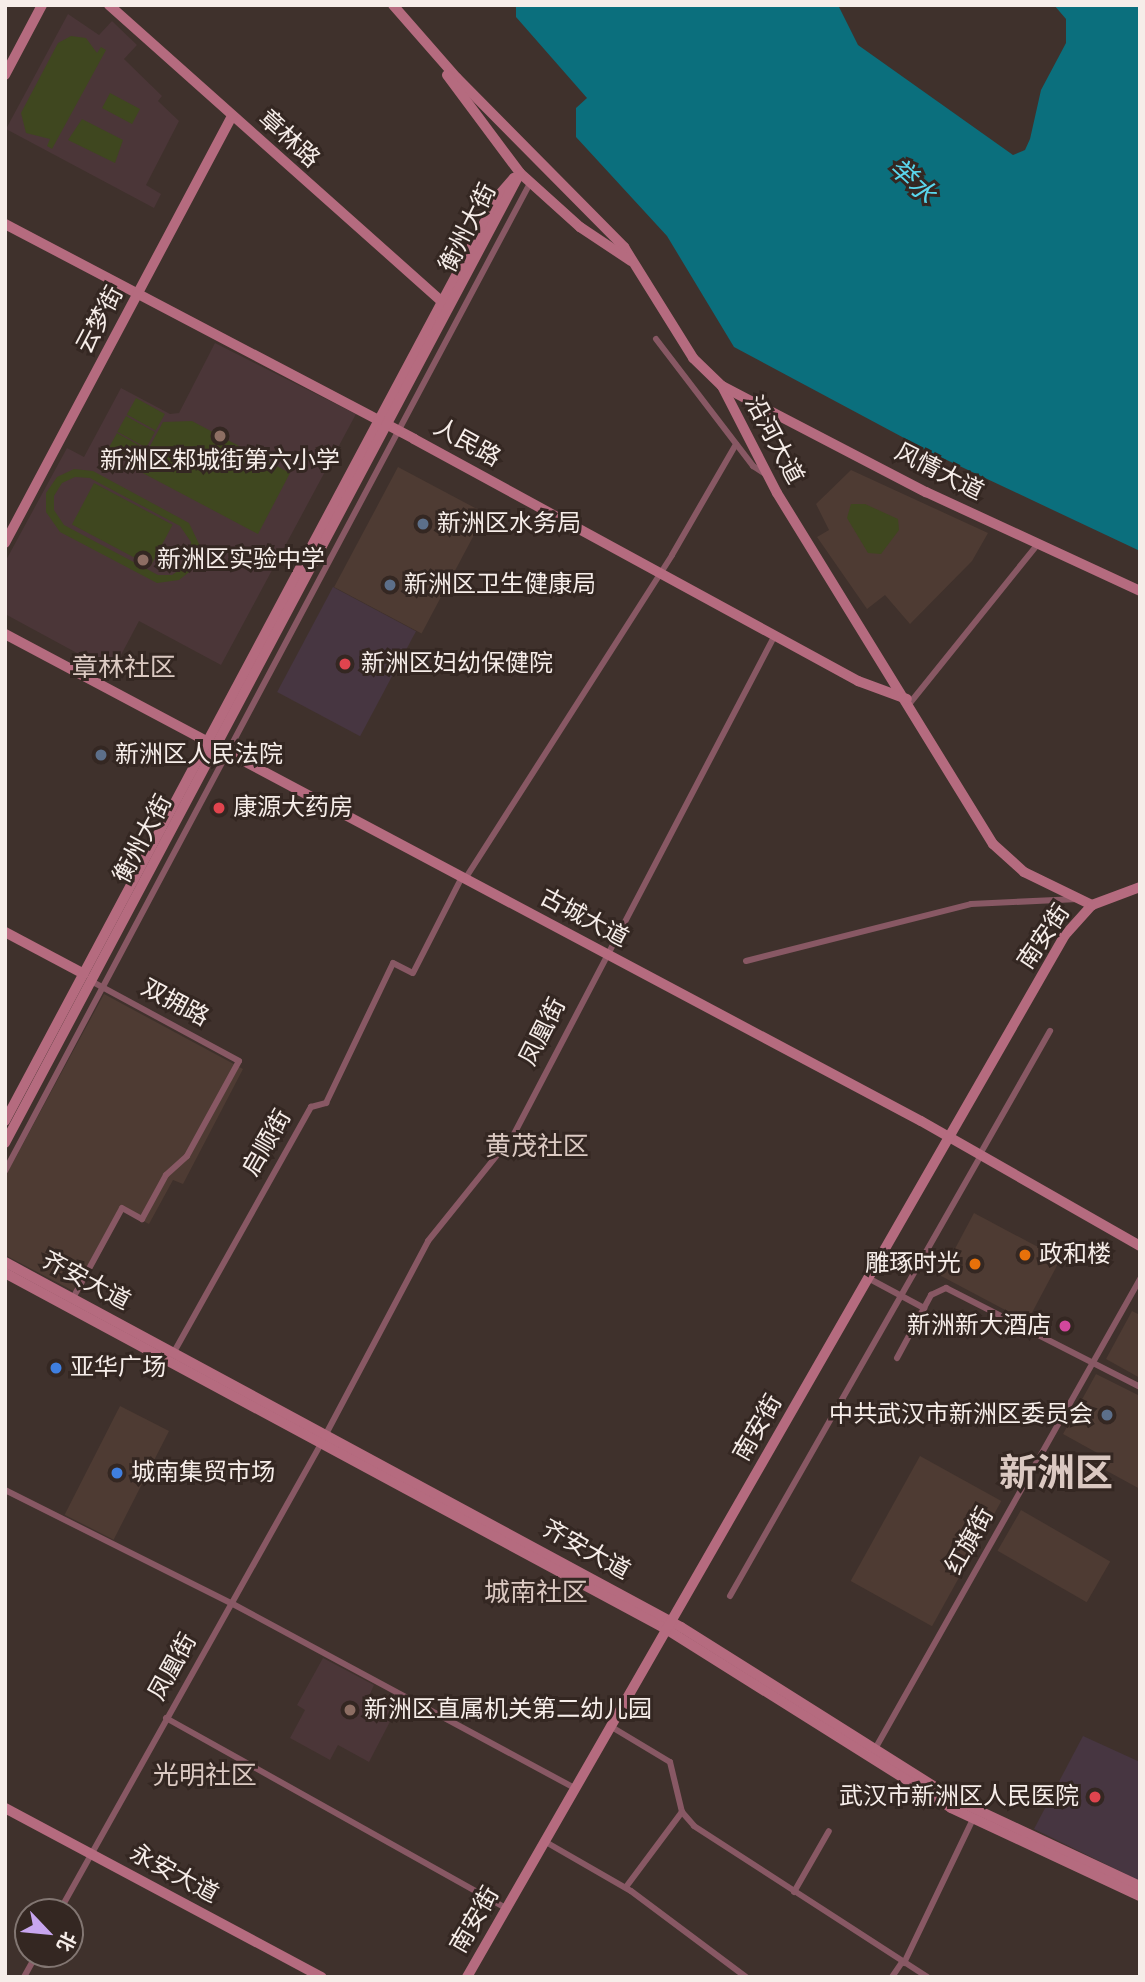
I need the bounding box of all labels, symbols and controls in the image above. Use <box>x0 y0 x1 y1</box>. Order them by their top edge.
street label: 章林路 <box>253 104 325 174</box>
water label: 举水 <box>882 152 942 210</box>
street label: 衡州大街 <box>433 179 503 277</box>
street label: 云梦街 <box>70 281 130 359</box>
street label: 沿河大道 <box>739 391 809 489</box>
street label: 人民路 <box>429 413 505 473</box>
marker: 新洲区邾城街第六小学 <box>212 428 228 444</box>
street label: 风情大道 <box>890 437 988 507</box>
place label: 新洲区邾城街第六小学 <box>100 447 340 475</box>
place label: 新洲区水务局 <box>437 510 581 538</box>
marker: 新洲区水务局 <box>415 516 431 532</box>
place label: 新洲区实验中学 <box>157 546 325 574</box>
marker: 新洲区实验中学 <box>135 552 151 568</box>
place label: 新洲区卫生健康局 <box>404 571 596 599</box>
marker: 新洲区卫生健康局 <box>382 577 398 593</box>
place label: 新洲区妇幼保健院 <box>361 650 553 678</box>
district label: 章林社区 <box>72 652 176 684</box>
marker: 新洲区妇幼保健院 <box>335 654 355 674</box>
place label: 新洲区人民法院 <box>115 741 283 769</box>
marker: 新洲区人民法院 <box>93 747 109 763</box>
street label: 衡州大街 <box>108 790 178 888</box>
place label: 康源大药房 <box>233 794 353 822</box>
marker: 康源大药房 <box>211 800 227 816</box>
street label: 古城大道 <box>535 883 633 953</box>
street label: 南安街 <box>1012 899 1076 975</box>
street label: 双拥路 <box>136 973 214 1033</box>
street label: 凤凰街 <box>514 993 572 1071</box>
street label: 启顺街 <box>237 1105 297 1181</box>
district label: 黄茂社区 <box>485 1131 589 1163</box>
place label: 政和楼 <box>1039 1241 1111 1269</box>
street label: 齐安大道 <box>37 1246 135 1316</box>
marker: 政和楼 <box>1017 1247 1033 1263</box>
place label: 雕琢时光 <box>865 1250 961 1278</box>
marker: 雕琢时光 <box>967 1256 983 1272</box>
place label: 新洲新大酒店 <box>907 1312 1051 1340</box>
marker: 新洲新大酒店 <box>1057 1318 1073 1334</box>
place label: 亚华广场 <box>70 1354 166 1382</box>
marker: 亚华广场 <box>48 1360 64 1376</box>
street label: 南安街 <box>728 1390 788 1466</box>
place label: 中共武汉市新洲区委员会 <box>829 1401 1093 1429</box>
marker: 中共武汉市新洲区委员会 <box>1099 1407 1115 1423</box>
district label: 新洲区 <box>999 1451 1113 1497</box>
place label: 城南集贸市场 <box>131 1459 275 1487</box>
marker: 城南集贸市场 <box>109 1465 125 1481</box>
street label: 红旗街 <box>940 1503 1000 1579</box>
street label: 齐安大道 <box>537 1514 635 1586</box>
district label: 城南社区 <box>484 1577 588 1609</box>
street label: 凤凰街 <box>143 1629 203 1705</box>
place label: 新洲区直属机关第二幼儿园 <box>364 1696 652 1724</box>
marker: 新洲区直属机关第二幼儿园 <box>342 1702 358 1718</box>
district label: 光明社区 <box>153 1760 257 1792</box>
place label: 武汉市新洲区人民医院 <box>839 1783 1079 1811</box>
marker: 武汉市新洲区人民医院 <box>1085 1787 1105 1807</box>
street label: 永安大道 <box>125 1839 223 1909</box>
street label: 南安街 <box>445 1882 505 1958</box>
north arrow <box>14 1898 84 1968</box>
text: 北 <box>52 1928 81 1955</box>

